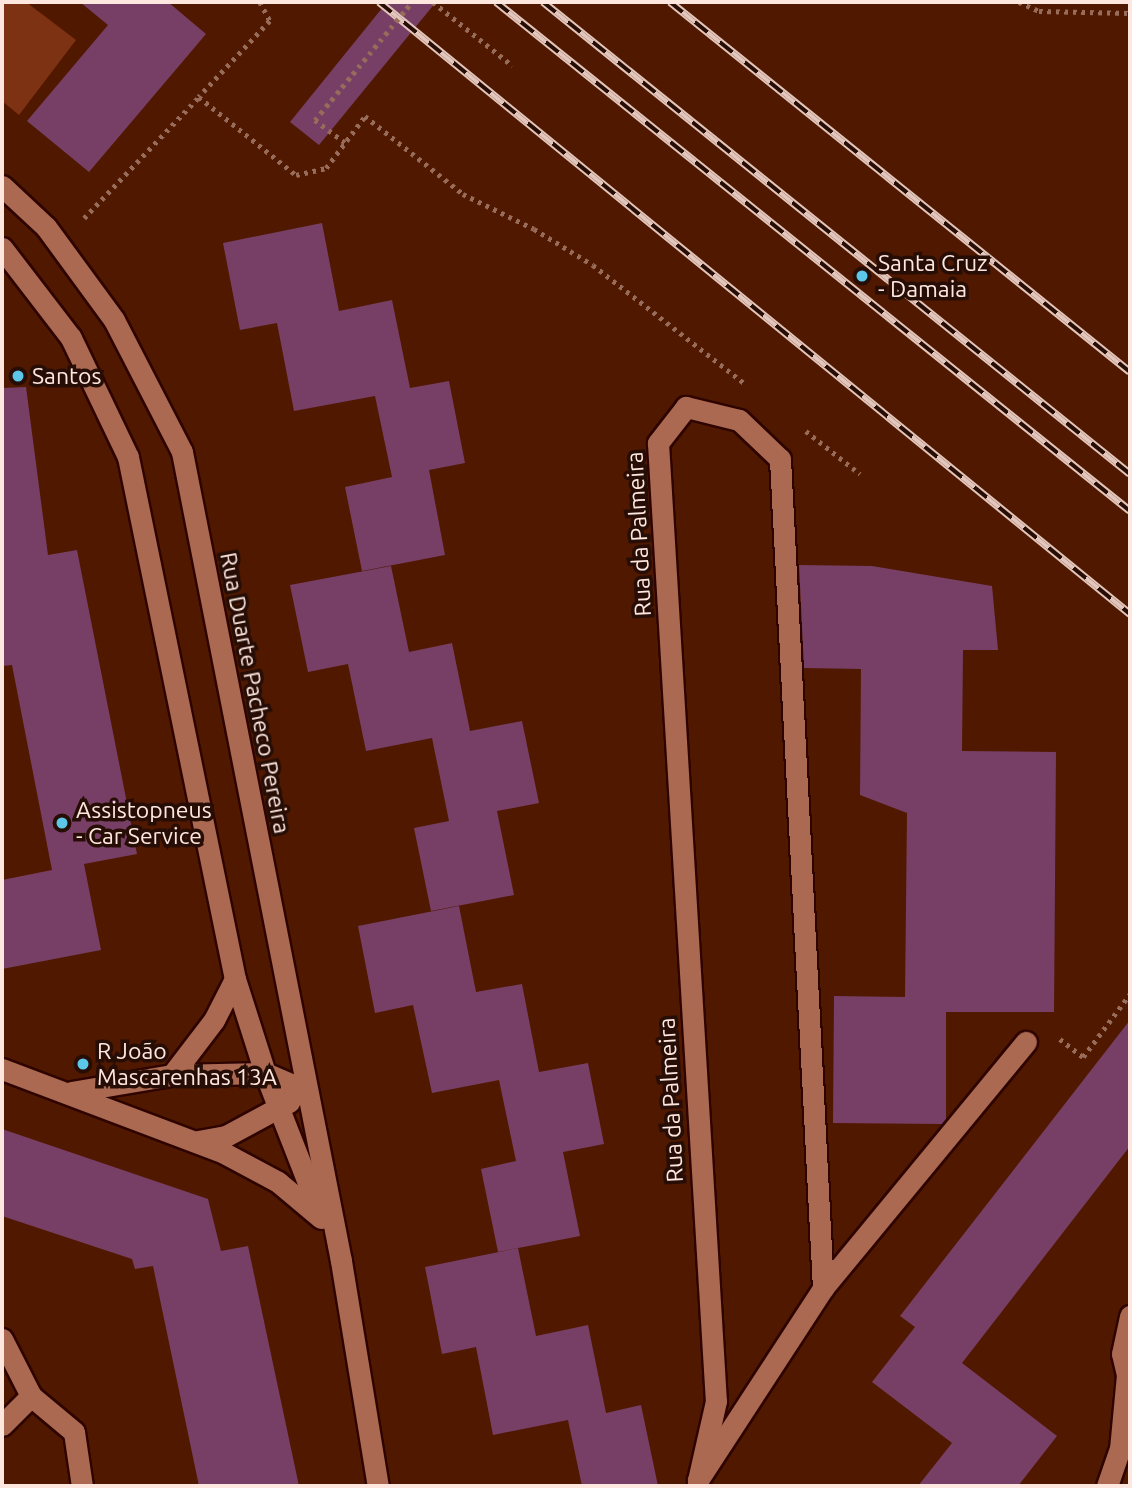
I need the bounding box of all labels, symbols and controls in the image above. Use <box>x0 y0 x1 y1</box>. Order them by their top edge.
place label: Santa Cruz - Damaia <box>878 249 988 303</box>
marker: Santa Cruz - Damaia <box>852 266 872 286</box>
place label: Santos <box>32 362 101 390</box>
marker: Santos <box>10 368 26 384</box>
street label: Rua da Palmeira <box>621 451 657 617</box>
street label: Rua Duarte Pacheco Pereira <box>214 550 296 836</box>
place label: Assistopneus - Car Service <box>76 796 212 850</box>
marker: Assistopneus - Car Service <box>54 815 70 831</box>
street label: Rua da Palmeira <box>653 1017 689 1183</box>
place label: R João Mascarenhas 13A <box>97 1037 277 1091</box>
marker: R João Mascarenhas 13A <box>75 1056 91 1072</box>

